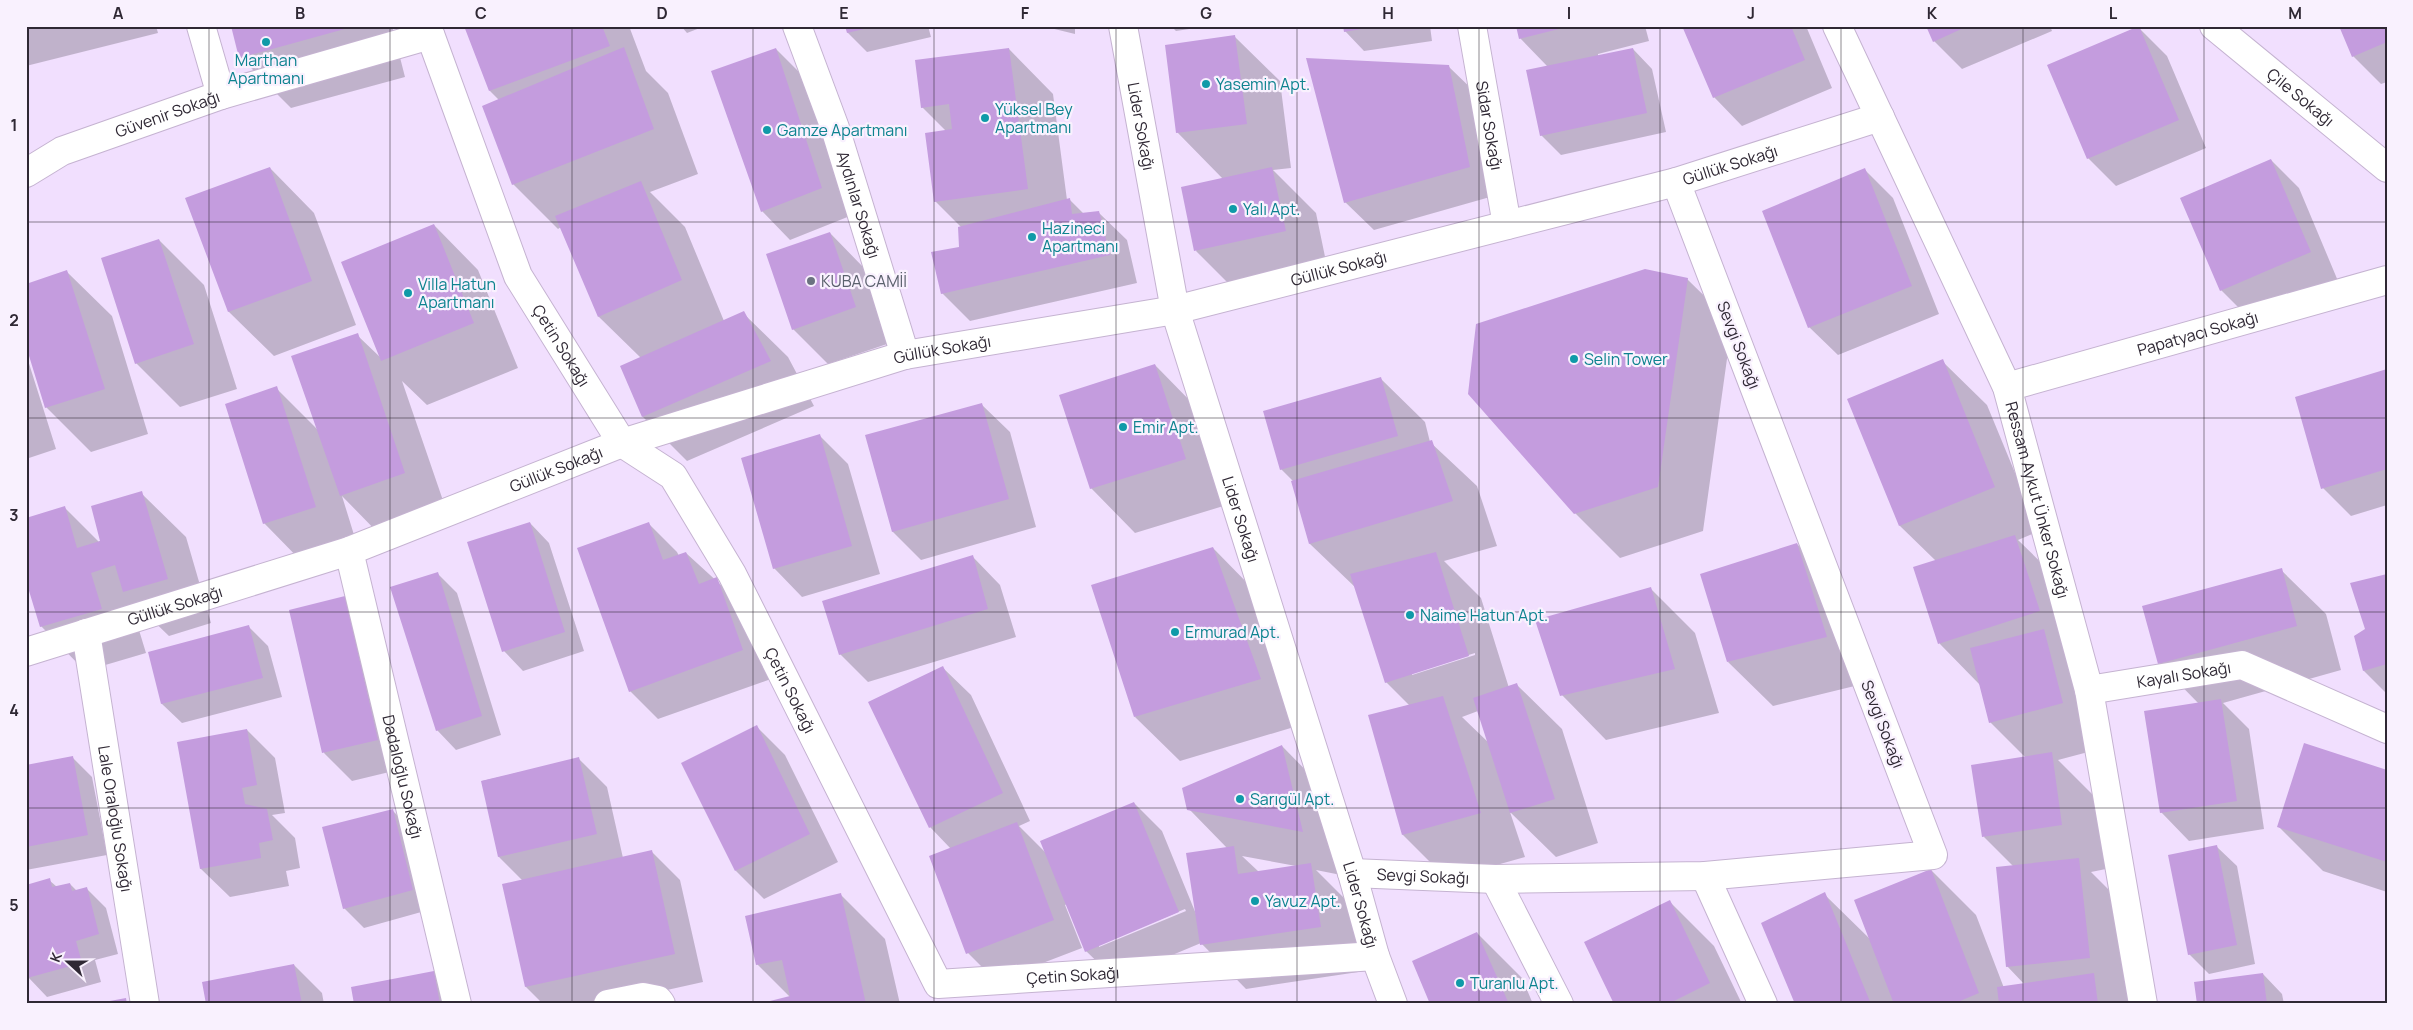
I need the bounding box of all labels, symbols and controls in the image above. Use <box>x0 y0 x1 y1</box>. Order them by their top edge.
text: A <box>113 2 124 24</box>
text: B <box>295 2 305 24</box>
text: C <box>475 2 487 24</box>
text: D <box>656 2 668 24</box>
text: E <box>839 2 849 24</box>
text: F <box>1021 2 1030 24</box>
text: G <box>1200 2 1212 24</box>
text: H <box>1382 2 1394 24</box>
text: I <box>1567 2 1571 24</box>
text: J <box>1747 2 1755 24</box>
text: K <box>1927 2 1938 24</box>
text: L <box>2109 2 2118 24</box>
text: M <box>2288 2 2302 24</box>
marker: Marthan Apartmanı <box>260 36 272 48</box>
place label: Marthan Apartmanı <box>228 49 304 89</box>
street label: Çile Sokağı <box>2262 63 2339 131</box>
place label: Yasemin Apt. <box>1216 73 1310 95</box>
marker: Yasemin Apt. <box>1200 78 1212 90</box>
street label: Sidar Sokağı <box>1471 79 1508 172</box>
street label: Lider Sokağı <box>1123 81 1160 172</box>
street label: Güvenir Sokağı <box>112 85 223 142</box>
place label: Yüksel Bey Apartmanı <box>995 98 1073 138</box>
marker: Yüksel Bey Apartmanı <box>979 112 991 124</box>
text: 1 <box>10 114 18 136</box>
place label: Gamze Apartmanı <box>777 119 908 141</box>
marker: Gamze Apartmanı <box>761 124 773 136</box>
street label: Güllük Sokağı <box>1680 139 1780 190</box>
street label: Aydınlar Sokağı <box>832 148 886 261</box>
place label: Yalı Apt. <box>1243 198 1300 220</box>
marker: Yalı Apt. <box>1227 203 1239 215</box>
place label: Hazineci Apartmanı <box>1042 217 1118 257</box>
marker: Hazineci Apartmanı <box>1026 231 1038 243</box>
street label: Güllük Sokağı <box>1288 245 1389 291</box>
place label: KUBA CAMİİ <box>821 270 907 292</box>
place label: Villa Hatun Apartmanı <box>418 273 496 313</box>
marker: KUBA CAMİİ <box>805 275 817 287</box>
marker: Villa Hatun Apartmanı <box>402 287 414 299</box>
street label: Sevgi Sokağı <box>1712 298 1766 392</box>
street label: Çetin Sokağı <box>527 300 595 391</box>
street label: Papatyacı Sokağı <box>2135 306 2261 361</box>
text: 2 <box>9 309 19 331</box>
street label: Güllük Sokağı <box>891 330 992 369</box>
place label: Selin Tower <box>1584 348 1668 370</box>
marker: Selin Tower <box>1568 353 1580 365</box>
street label: Ressam Aykut Ünker Sokağı <box>2000 399 2075 601</box>
place label: Emir Apt. <box>1133 416 1198 438</box>
marker: Emir Apt. <box>1117 421 1129 433</box>
street label: Güllük Sokağı <box>506 441 606 497</box>
street label: Lider Sokağı <box>1217 473 1265 565</box>
text: 3 <box>9 504 19 526</box>
street label: Güllük Sokağı <box>125 580 225 631</box>
place label: Naime Hatun Apt. <box>1420 604 1548 626</box>
marker: Naime Hatun Apt. <box>1404 609 1416 621</box>
place label: Ermurad Apt. <box>1185 621 1280 643</box>
marker: Ermurad Apt. <box>1169 626 1181 638</box>
street label: Çetin Sokağı <box>760 644 821 737</box>
street label: Kayalı Sokağı <box>2135 656 2232 693</box>
street label: Sevgi Sokağı <box>1856 677 1910 771</box>
text: 4 <box>9 699 19 721</box>
street label: Dadaloğlu Sokağı <box>377 713 428 841</box>
street label: Lale Oraloğlu Sokağı <box>93 744 138 893</box>
place label: Sarıgül Apt. <box>1250 788 1334 810</box>
marker: Sarıgül Apt. <box>1234 793 1246 805</box>
street label: Lider Sokağı <box>1338 859 1383 951</box>
street label: Sevgi Sokağı <box>1376 863 1470 889</box>
place label: Yavuz Apt. <box>1265 890 1341 912</box>
text: 5 <box>9 894 19 916</box>
marker: Yavuz Apt. <box>1249 895 1261 907</box>
north arrow <box>42 938 92 988</box>
text: K <box>45 949 66 965</box>
street label: Çetin Sokağı <box>1026 961 1120 989</box>
place label: Turanlu Apt. <box>1470 972 1559 994</box>
marker: Turanlu Apt. <box>1454 977 1466 989</box>

